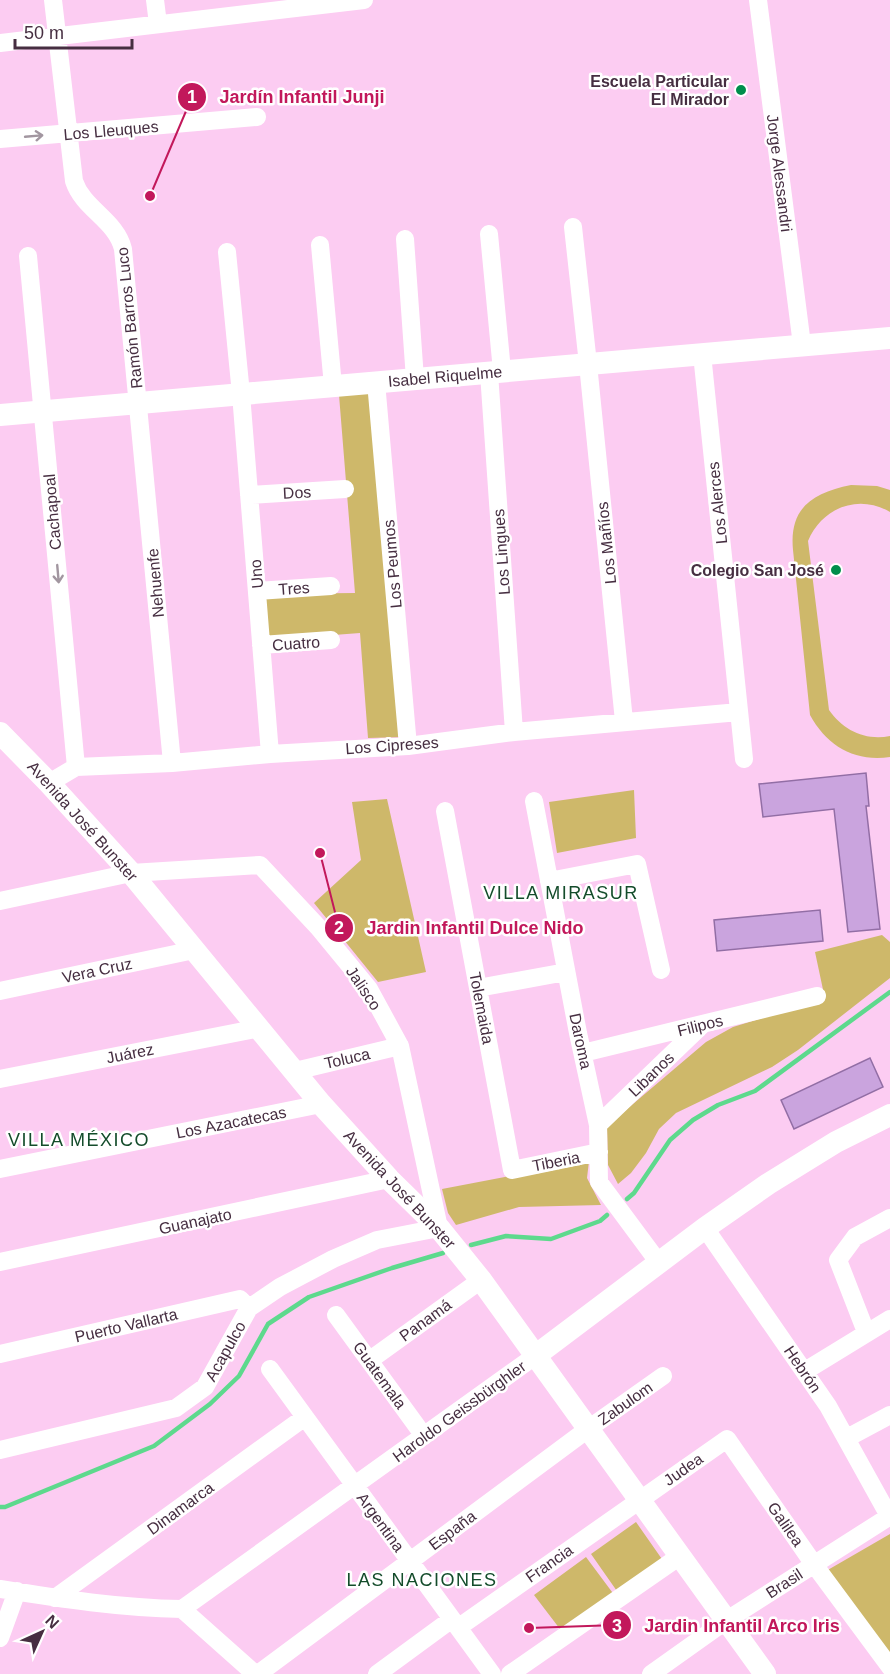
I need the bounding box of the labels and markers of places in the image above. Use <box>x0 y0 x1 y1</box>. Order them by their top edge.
place label: Escuela Particular El Mirador <box>590 73 729 108</box>
callout: Jardín Infantil Junji <box>177 79 396 115</box>
marker: Escuela Particular El Mirador <box>734 83 748 97</box>
place label: Colegio San José <box>691 562 824 579</box>
marker: Colegio San José <box>829 563 843 577</box>
callout: Jardin Infantil Dulce Nido <box>324 910 595 946</box>
callout: Jardin Infantil Arco Iris <box>602 1607 852 1643</box>

